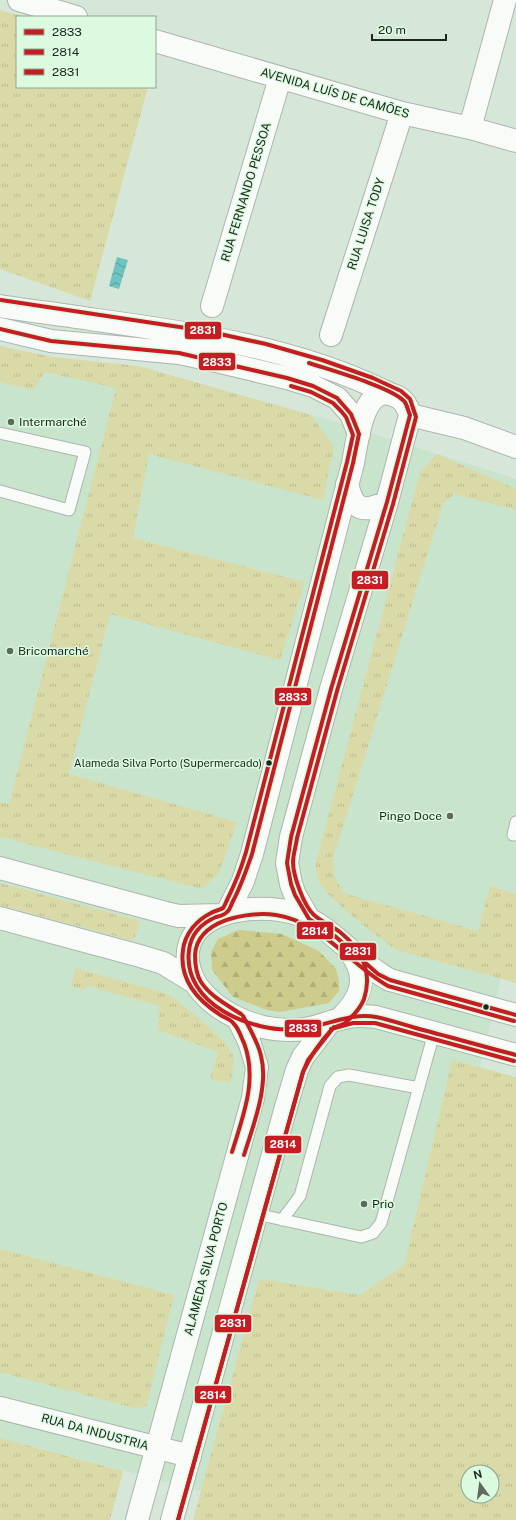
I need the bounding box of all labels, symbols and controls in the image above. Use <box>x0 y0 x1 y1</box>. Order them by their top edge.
legend <box>16 16 156 88</box>
scale bar <box>372 16 446 42</box>
text: 20 m <box>378 23 406 37</box>
text: 2833 <box>52 25 82 39</box>
text: 2814 <box>52 45 80 59</box>
text: 2831 <box>52 65 79 79</box>
street label: AVENIDA LUÍS DE CAMÕES <box>259 65 411 121</box>
street label: RUA FERNANDO PESSOA <box>218 120 274 263</box>
street label: RUA LUISA TODY <box>345 176 388 272</box>
line badge: 2831 <box>184 321 222 340</box>
text: 2831 <box>190 324 216 336</box>
line badge: 2833 <box>198 352 236 371</box>
text: 2833 <box>203 356 231 368</box>
place label: Intermarché <box>19 415 87 429</box>
marker: Intermarché <box>6 417 16 427</box>
line badge: 2831 <box>351 570 389 590</box>
text: 2831 <box>357 574 383 586</box>
place label: Bricomarché <box>18 644 89 658</box>
marker: Bricomarché <box>5 646 15 656</box>
line badge: 2833 <box>274 687 312 706</box>
text: 2833 <box>279 691 307 703</box>
place label: Alameda Silva Porto (Supermercado) <box>74 757 262 769</box>
marker: Alameda Silva Porto (Supermercado) <box>264 758 274 768</box>
place label: Pingo Doce <box>379 809 442 823</box>
marker: Pingo Doce <box>445 811 455 821</box>
line badge: 2814 <box>296 921 334 940</box>
text: 2814 <box>302 925 328 937</box>
line badge: 2831 <box>339 942 377 961</box>
text: 2831 <box>345 945 371 957</box>
unlabelled marker <box>481 1002 491 1012</box>
line badge: 2833 <box>284 1019 322 1038</box>
text: 2833 <box>289 1022 317 1034</box>
line badge: 2814 <box>264 1135 302 1154</box>
text: 2814 <box>270 1138 296 1150</box>
place label: Prio <box>372 1197 394 1211</box>
marker: Prio <box>359 1199 369 1209</box>
street label: ALAMEDA SILVA PORTO <box>181 1200 231 1337</box>
line badge: 2831 <box>214 1314 252 1333</box>
text: 2831 <box>220 1317 246 1329</box>
line badge: 2814 <box>194 1385 232 1404</box>
text: 2814 <box>200 1389 226 1401</box>
street label: RUA DA INDUSTRIA <box>40 1411 151 1453</box>
north arrow <box>460 1464 500 1504</box>
text: N <box>472 1467 483 1481</box>

